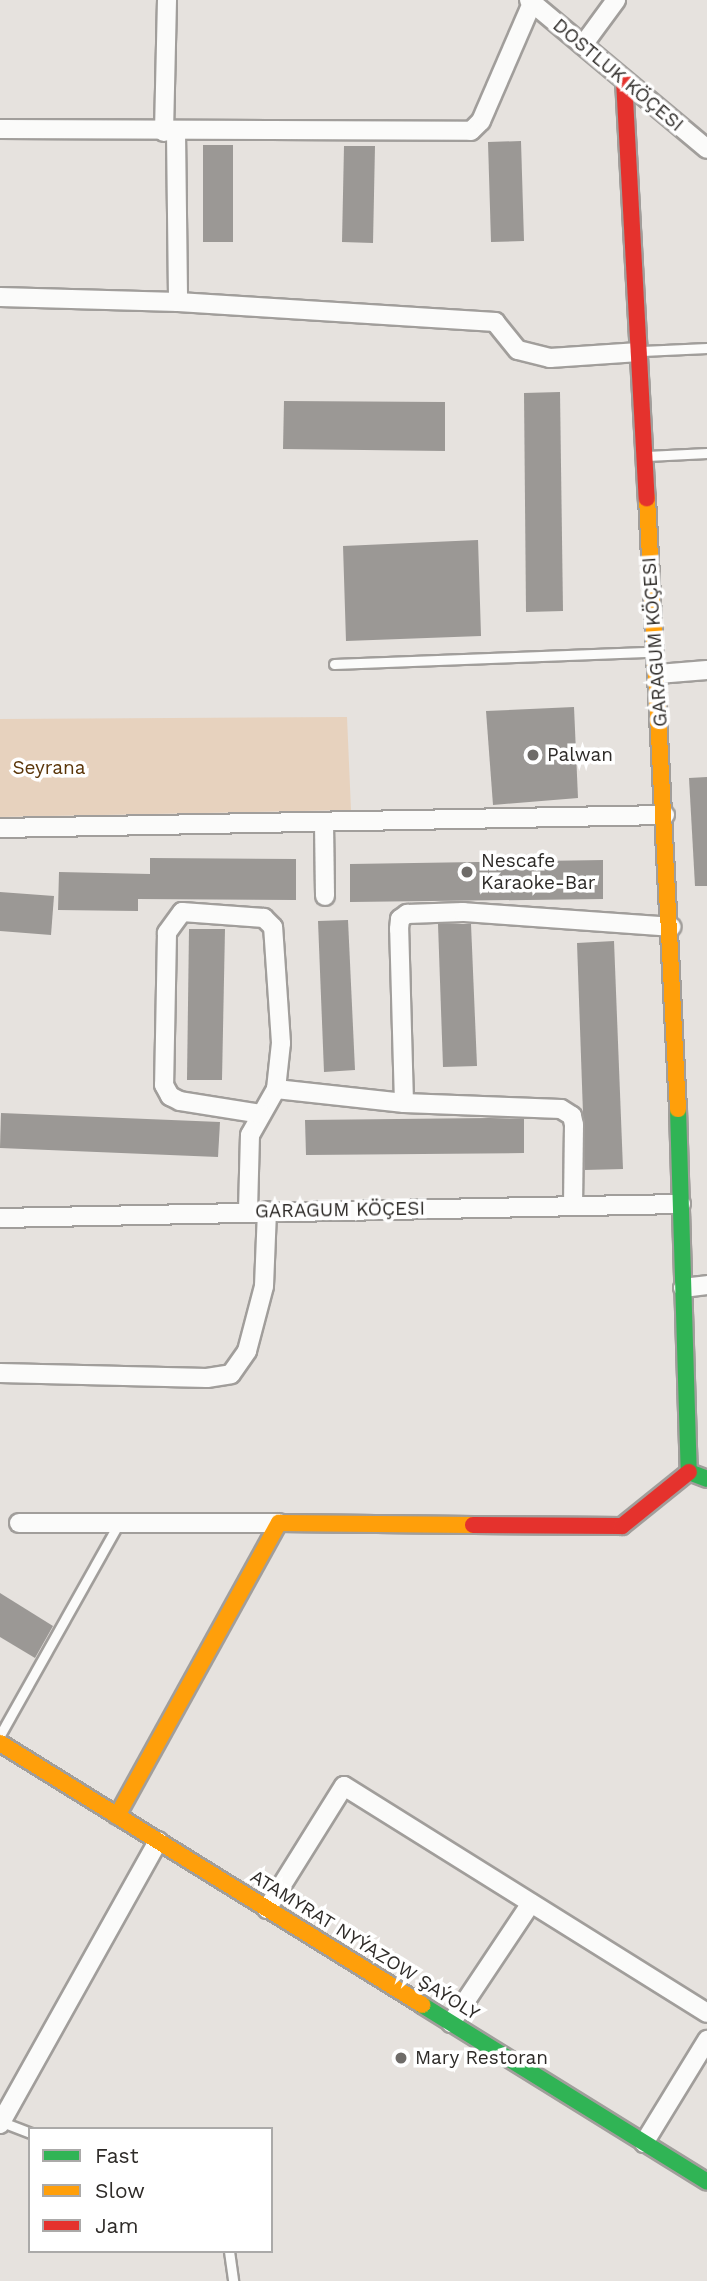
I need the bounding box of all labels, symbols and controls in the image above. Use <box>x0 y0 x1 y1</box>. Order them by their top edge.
street label: DOSTLUK KÖÇESI <box>548 14 688 136</box>
street label: GARAGUM KÖÇESI <box>638 556 672 728</box>
place label: Palwan <box>547 744 613 766</box>
marker: Palwan <box>525 747 541 763</box>
park label: Seyrana <box>12 757 86 779</box>
place label: Nescafe Karaoke-Bar <box>481 850 596 894</box>
marker: Nescafe Karaoke-Bar <box>459 864 475 880</box>
street label: GARAGUM KÖÇESI <box>255 1197 425 1223</box>
street label: ATAMYRAT NYÝAZOW ŞAÝOLY <box>246 1865 484 2025</box>
place label: Mary Restoran <box>415 2047 549 2069</box>
marker: Mary Restoran <box>393 2050 409 2066</box>
legend <box>28 2127 273 2253</box>
text: Fast <box>95 2143 139 2168</box>
text: Slow <box>95 2178 145 2203</box>
text: Jam <box>95 2213 138 2238</box>

